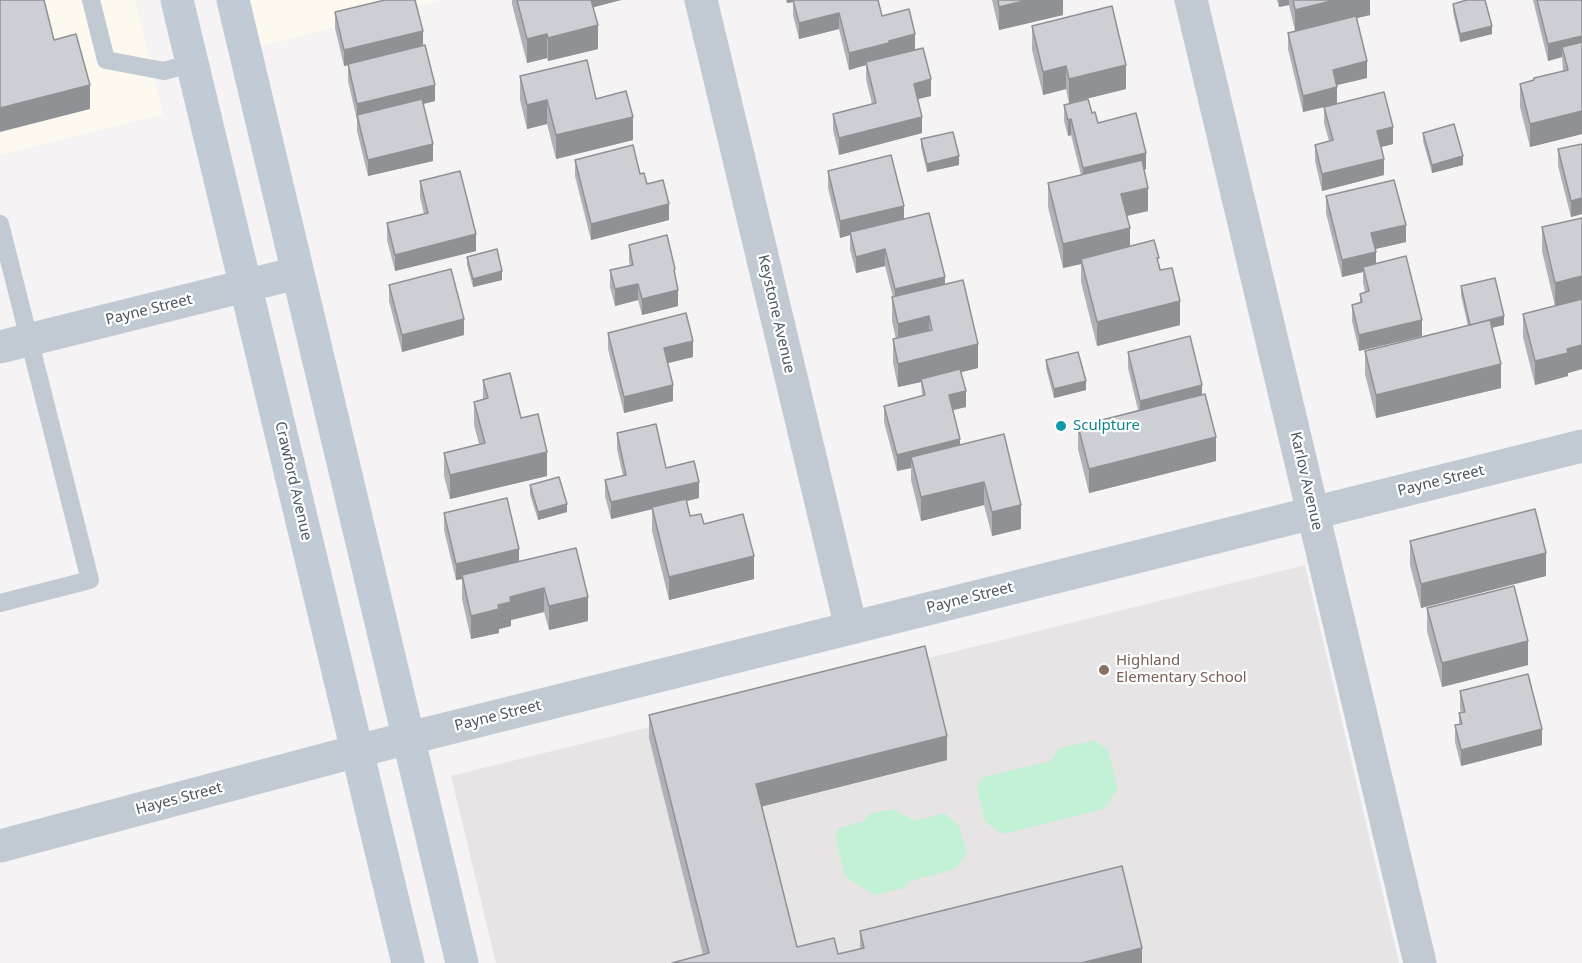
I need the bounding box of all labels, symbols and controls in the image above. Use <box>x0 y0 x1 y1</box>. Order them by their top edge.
street label: Keystone Avenue <box>754 253 798 375</box>
street label: Payne Street <box>104 291 194 329</box>
place label: Sculpture <box>1073 417 1140 435</box>
marker: Sculpture <box>1054 419 1068 433</box>
street label: Crawford Avenue <box>271 420 315 542</box>
street label: Karlov Avenue <box>1286 430 1326 532</box>
street label: Payne Street <box>1396 462 1486 500</box>
street label: Payne Street <box>925 579 1015 617</box>
place label: Highland Elementary School <box>1116 652 1247 687</box>
marker: Highland Elementary School <box>1097 663 1111 677</box>
street label: Payne Street <box>453 697 543 735</box>
street label: Hayes Street <box>134 779 224 819</box>

